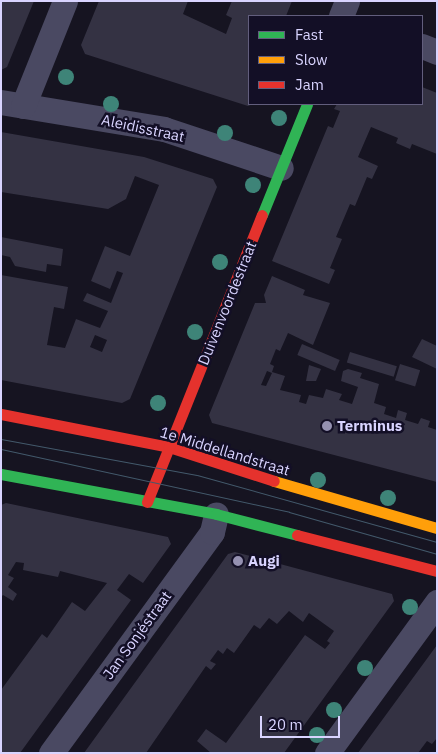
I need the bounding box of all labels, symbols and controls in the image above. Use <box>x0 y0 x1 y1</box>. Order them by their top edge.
legend <box>248 15 423 105</box>
text: Fast <box>295 25 323 44</box>
text: Slow <box>295 50 328 69</box>
text: Jam <box>295 75 324 94</box>
street label: Aleidisstraat <box>100 110 186 146</box>
street label: Duivenvoordestraat <box>194 239 260 367</box>
place label: Terminus <box>337 417 402 435</box>
marker: Terminus <box>321 420 333 432</box>
street label: 1e Middellandstraat <box>158 423 292 479</box>
place label: Augi <box>248 552 280 570</box>
marker: Augi <box>232 555 244 567</box>
street label: Jan Sonjéstraat <box>99 587 175 683</box>
scale bar <box>263 706 343 738</box>
text: 20 m <box>268 715 303 734</box>

